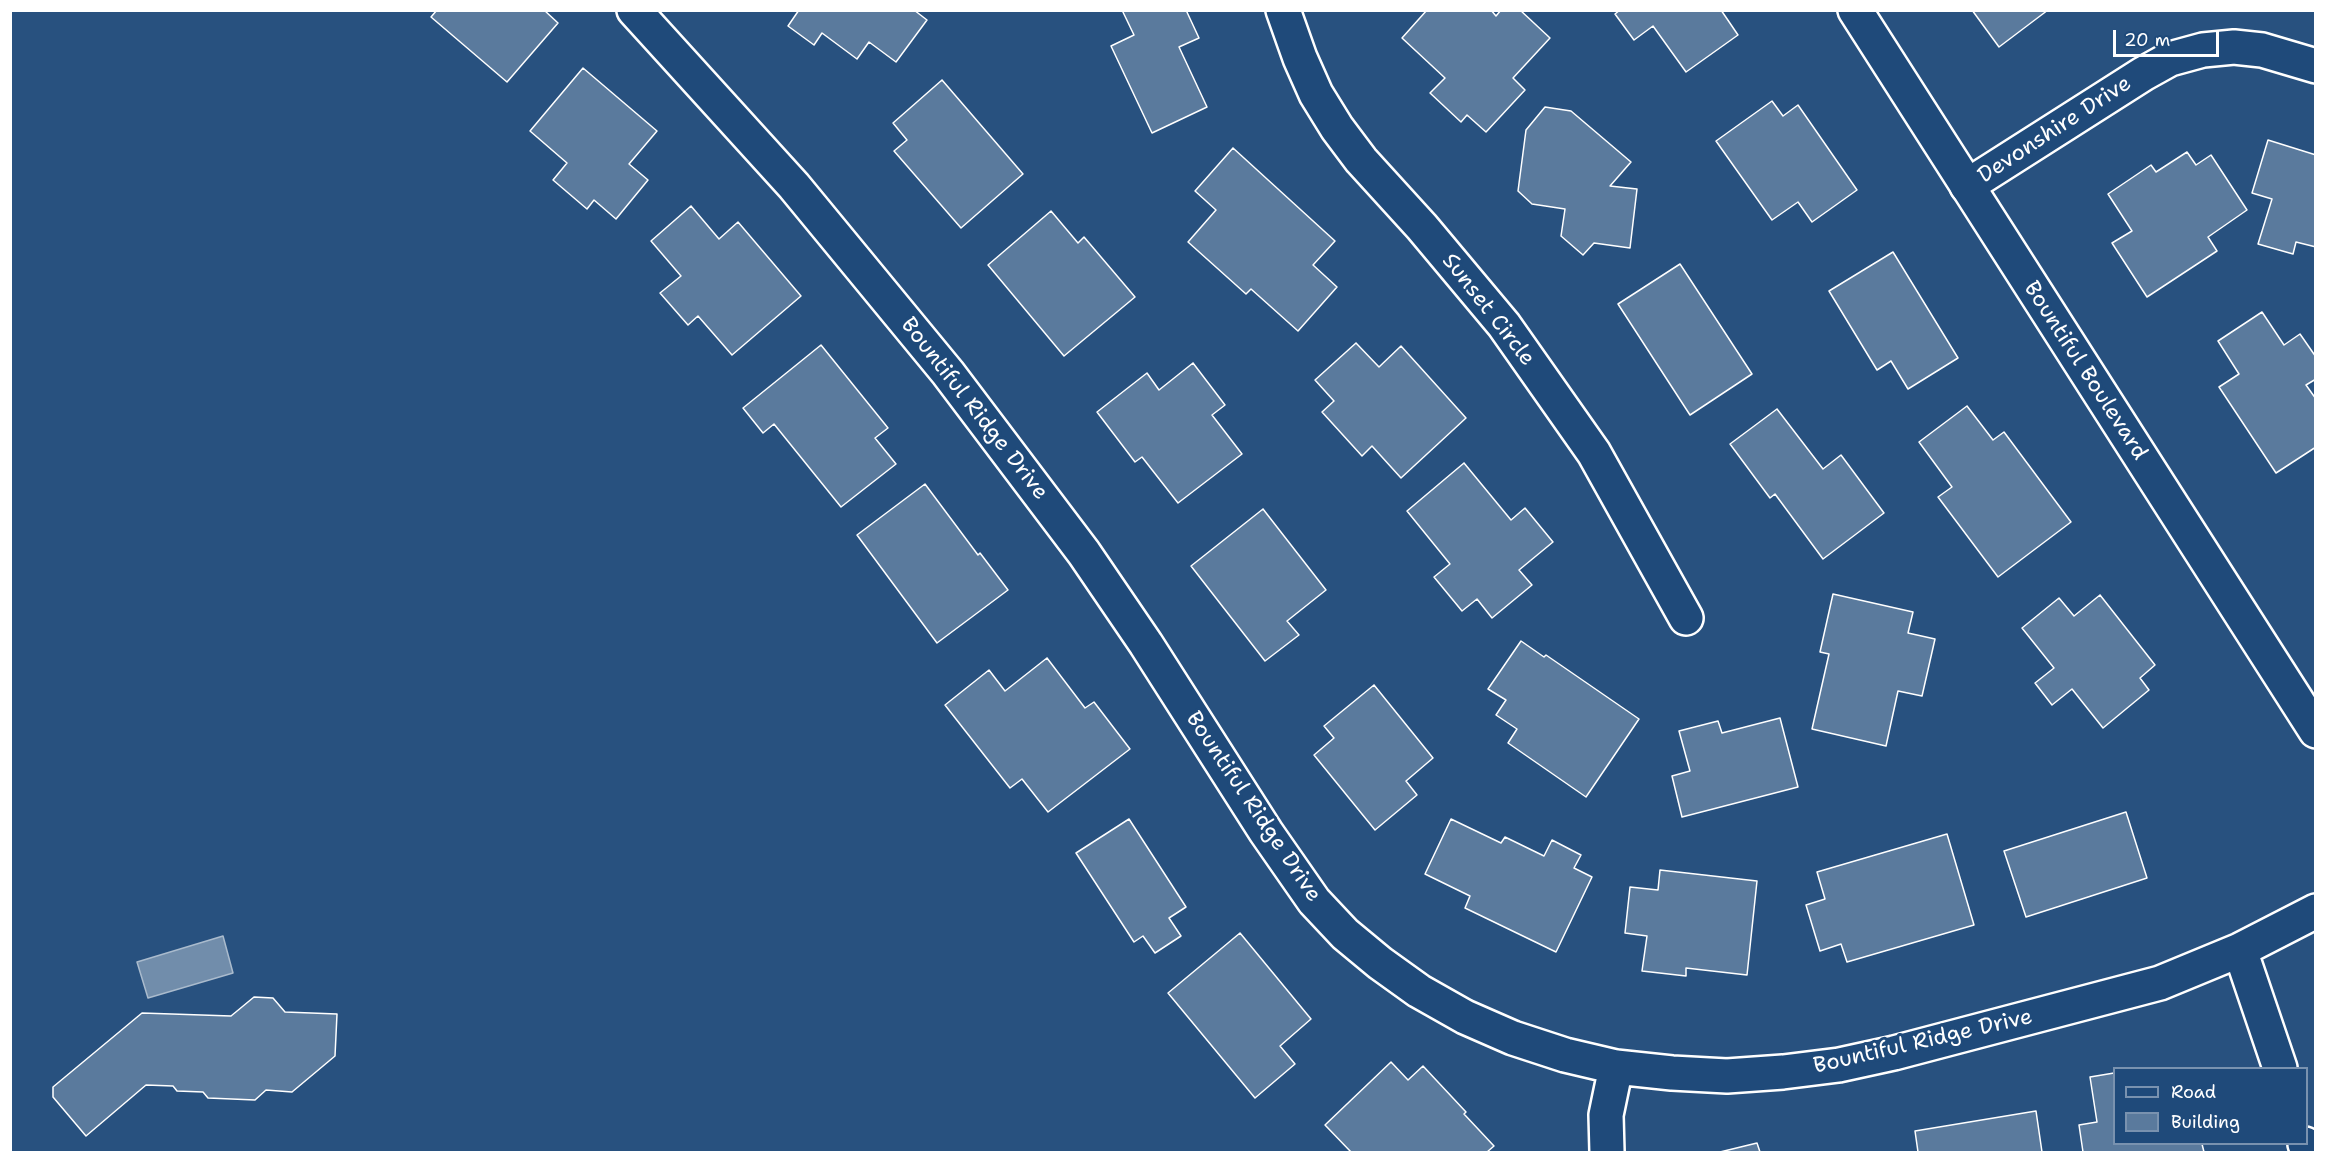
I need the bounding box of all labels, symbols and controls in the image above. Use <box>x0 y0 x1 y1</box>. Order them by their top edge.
scale bar <box>2116 18 2222 56</box>
text: 20 m <box>2124 28 2170 52</box>
street label: Devonshire Drive <box>1973 71 2137 189</box>
street label: Sunset Circle <box>1436 249 1540 371</box>
street label: Bountiful Boulevard <box>2017 277 2153 465</box>
street label: Bountiful Ridge Drive <box>895 313 1053 505</box>
street label: Bountiful Ridge Drive <box>1179 707 1327 907</box>
street label: Bountiful Ridge Drive <box>1811 1004 2035 1080</box>
legend <box>2113 1067 2308 1145</box>
text: Road <box>2171 1080 2216 1104</box>
text: Building <box>2171 1110 2240 1134</box>

